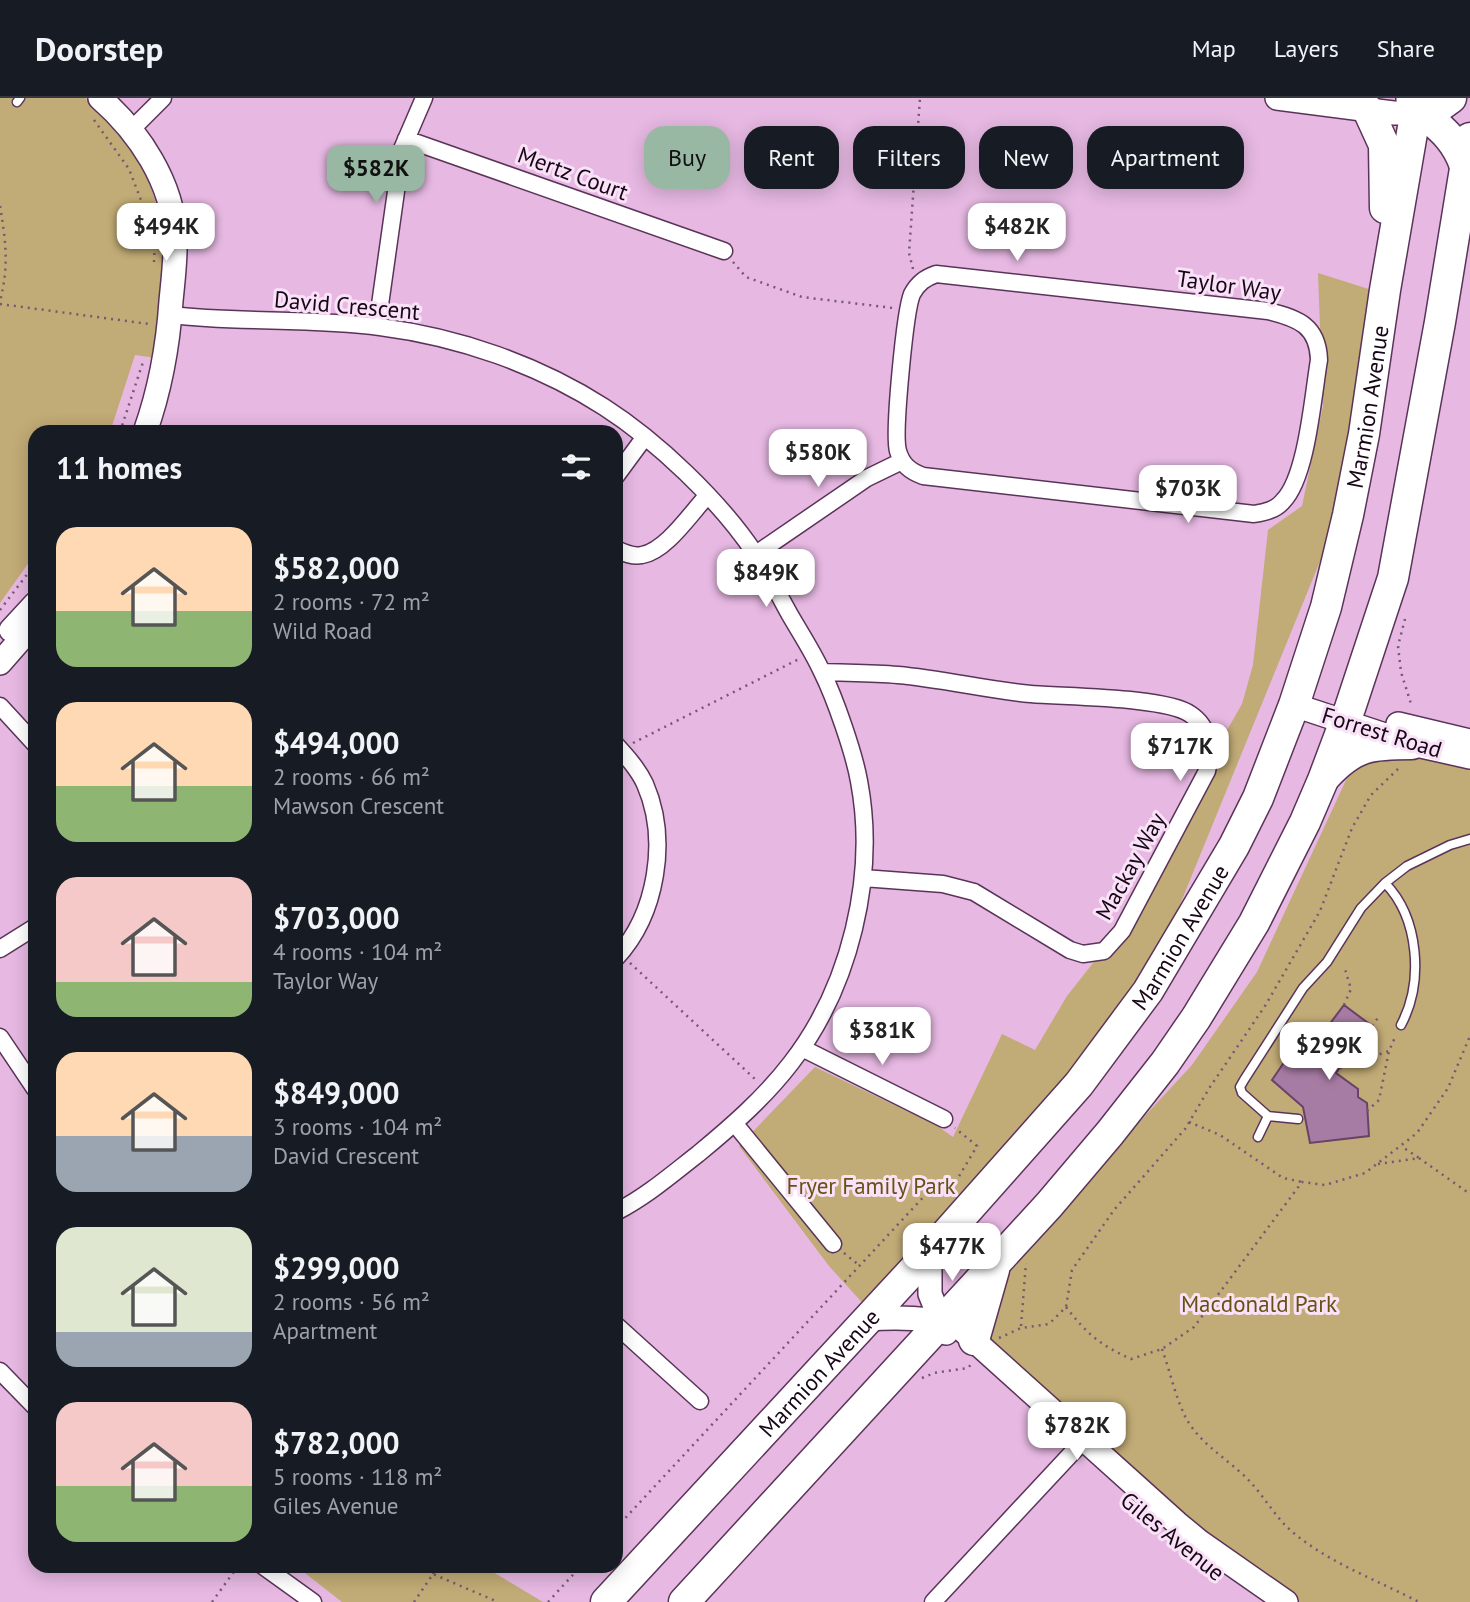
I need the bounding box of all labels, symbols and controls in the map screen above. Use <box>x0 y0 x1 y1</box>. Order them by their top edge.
text: Doorstep <box>35 27 163 70</box>
text: Map <box>1192 33 1236 64</box>
text: Layers <box>1274 33 1339 64</box>
text: Share <box>1377 33 1435 64</box>
chip: Buy <box>644 126 730 189</box>
chip: Rent <box>744 126 839 189</box>
chip: Filters <box>853 126 965 189</box>
chip: New <box>979 126 1073 189</box>
chip: Apartment <box>1087 126 1244 189</box>
street label: Mertz Court <box>514 140 632 206</box>
pin: $582K <box>327 146 425 205</box>
text: $582K <box>343 153 409 182</box>
pin: $494K <box>117 204 215 263</box>
pin: $482K <box>968 204 1066 263</box>
text: $494K <box>133 211 199 240</box>
text: $482K <box>984 211 1050 240</box>
street label: Taylor Way <box>1175 263 1283 307</box>
street label: David Crescent <box>273 284 421 326</box>
street label: Marmion Avenue <box>1339 323 1394 491</box>
pin: $580K <box>769 430 867 489</box>
text: $580K <box>785 437 851 466</box>
text: 11 homes <box>56 448 182 487</box>
icon: filters <box>557 448 595 486</box>
pin: $703K <box>1139 466 1237 525</box>
text: $703K <box>1155 473 1221 502</box>
text: $582,000 <box>273 548 400 587</box>
pin: $849K <box>717 550 815 609</box>
icon: home <box>112 555 196 639</box>
text: $849K <box>733 557 799 586</box>
text: 2 rooms · 72 m² <box>273 587 430 616</box>
text: Wild Road <box>273 616 372 645</box>
street label: Forrest Road <box>1319 700 1445 764</box>
text: $494,000 <box>273 723 400 762</box>
pin: $717K <box>1131 724 1229 783</box>
icon: home <box>112 730 196 814</box>
text: $717K <box>1147 731 1213 760</box>
text: 2 rooms · 66 m² <box>273 762 430 791</box>
text: Mawson Crescent <box>273 791 444 820</box>
street label: Mackay Way <box>1089 807 1171 925</box>
street label: Marmion Avenue <box>1125 859 1234 1015</box>
text: $703,000 <box>273 898 400 937</box>
icon: home <box>112 905 196 989</box>
text: 4 rooms · 104 m² <box>273 937 442 966</box>
text: Taylor Way <box>273 966 378 995</box>
pin: $381K <box>833 1007 931 1067</box>
text: $381K <box>849 1015 915 1044</box>
pin: $299K <box>1280 1023 1378 1082</box>
text: $299K <box>1296 1030 1362 1059</box>
text: $849,000 <box>273 1073 400 1112</box>
icon: home <box>112 1080 196 1164</box>
text: 3 rooms · 104 m² <box>273 1112 442 1141</box>
text: David Crescent <box>273 1141 419 1170</box>
park label: Fryer Family Park <box>786 1171 956 1200</box>
pin: $477K <box>903 1224 1001 1283</box>
text: $477K <box>919 1231 985 1260</box>
text: $299,000 <box>273 1248 400 1287</box>
icon: home <box>112 1255 196 1339</box>
text: 2 rooms · 56 m² <box>273 1287 430 1316</box>
park label: Macdonald Park <box>1181 1289 1337 1318</box>
street label: Marmion Avenue <box>752 1302 885 1443</box>
text: Apartment <box>273 1316 377 1345</box>
pin: $782K <box>1028 1402 1126 1462</box>
text: $782K <box>1044 1410 1110 1439</box>
text: $782,000 <box>273 1423 400 1462</box>
icon: home <box>112 1430 196 1514</box>
text: 5 rooms · 118 m² <box>273 1462 442 1491</box>
street label: Giles Avenue <box>1115 1485 1231 1587</box>
text: Giles Avenue <box>273 1491 399 1520</box>

